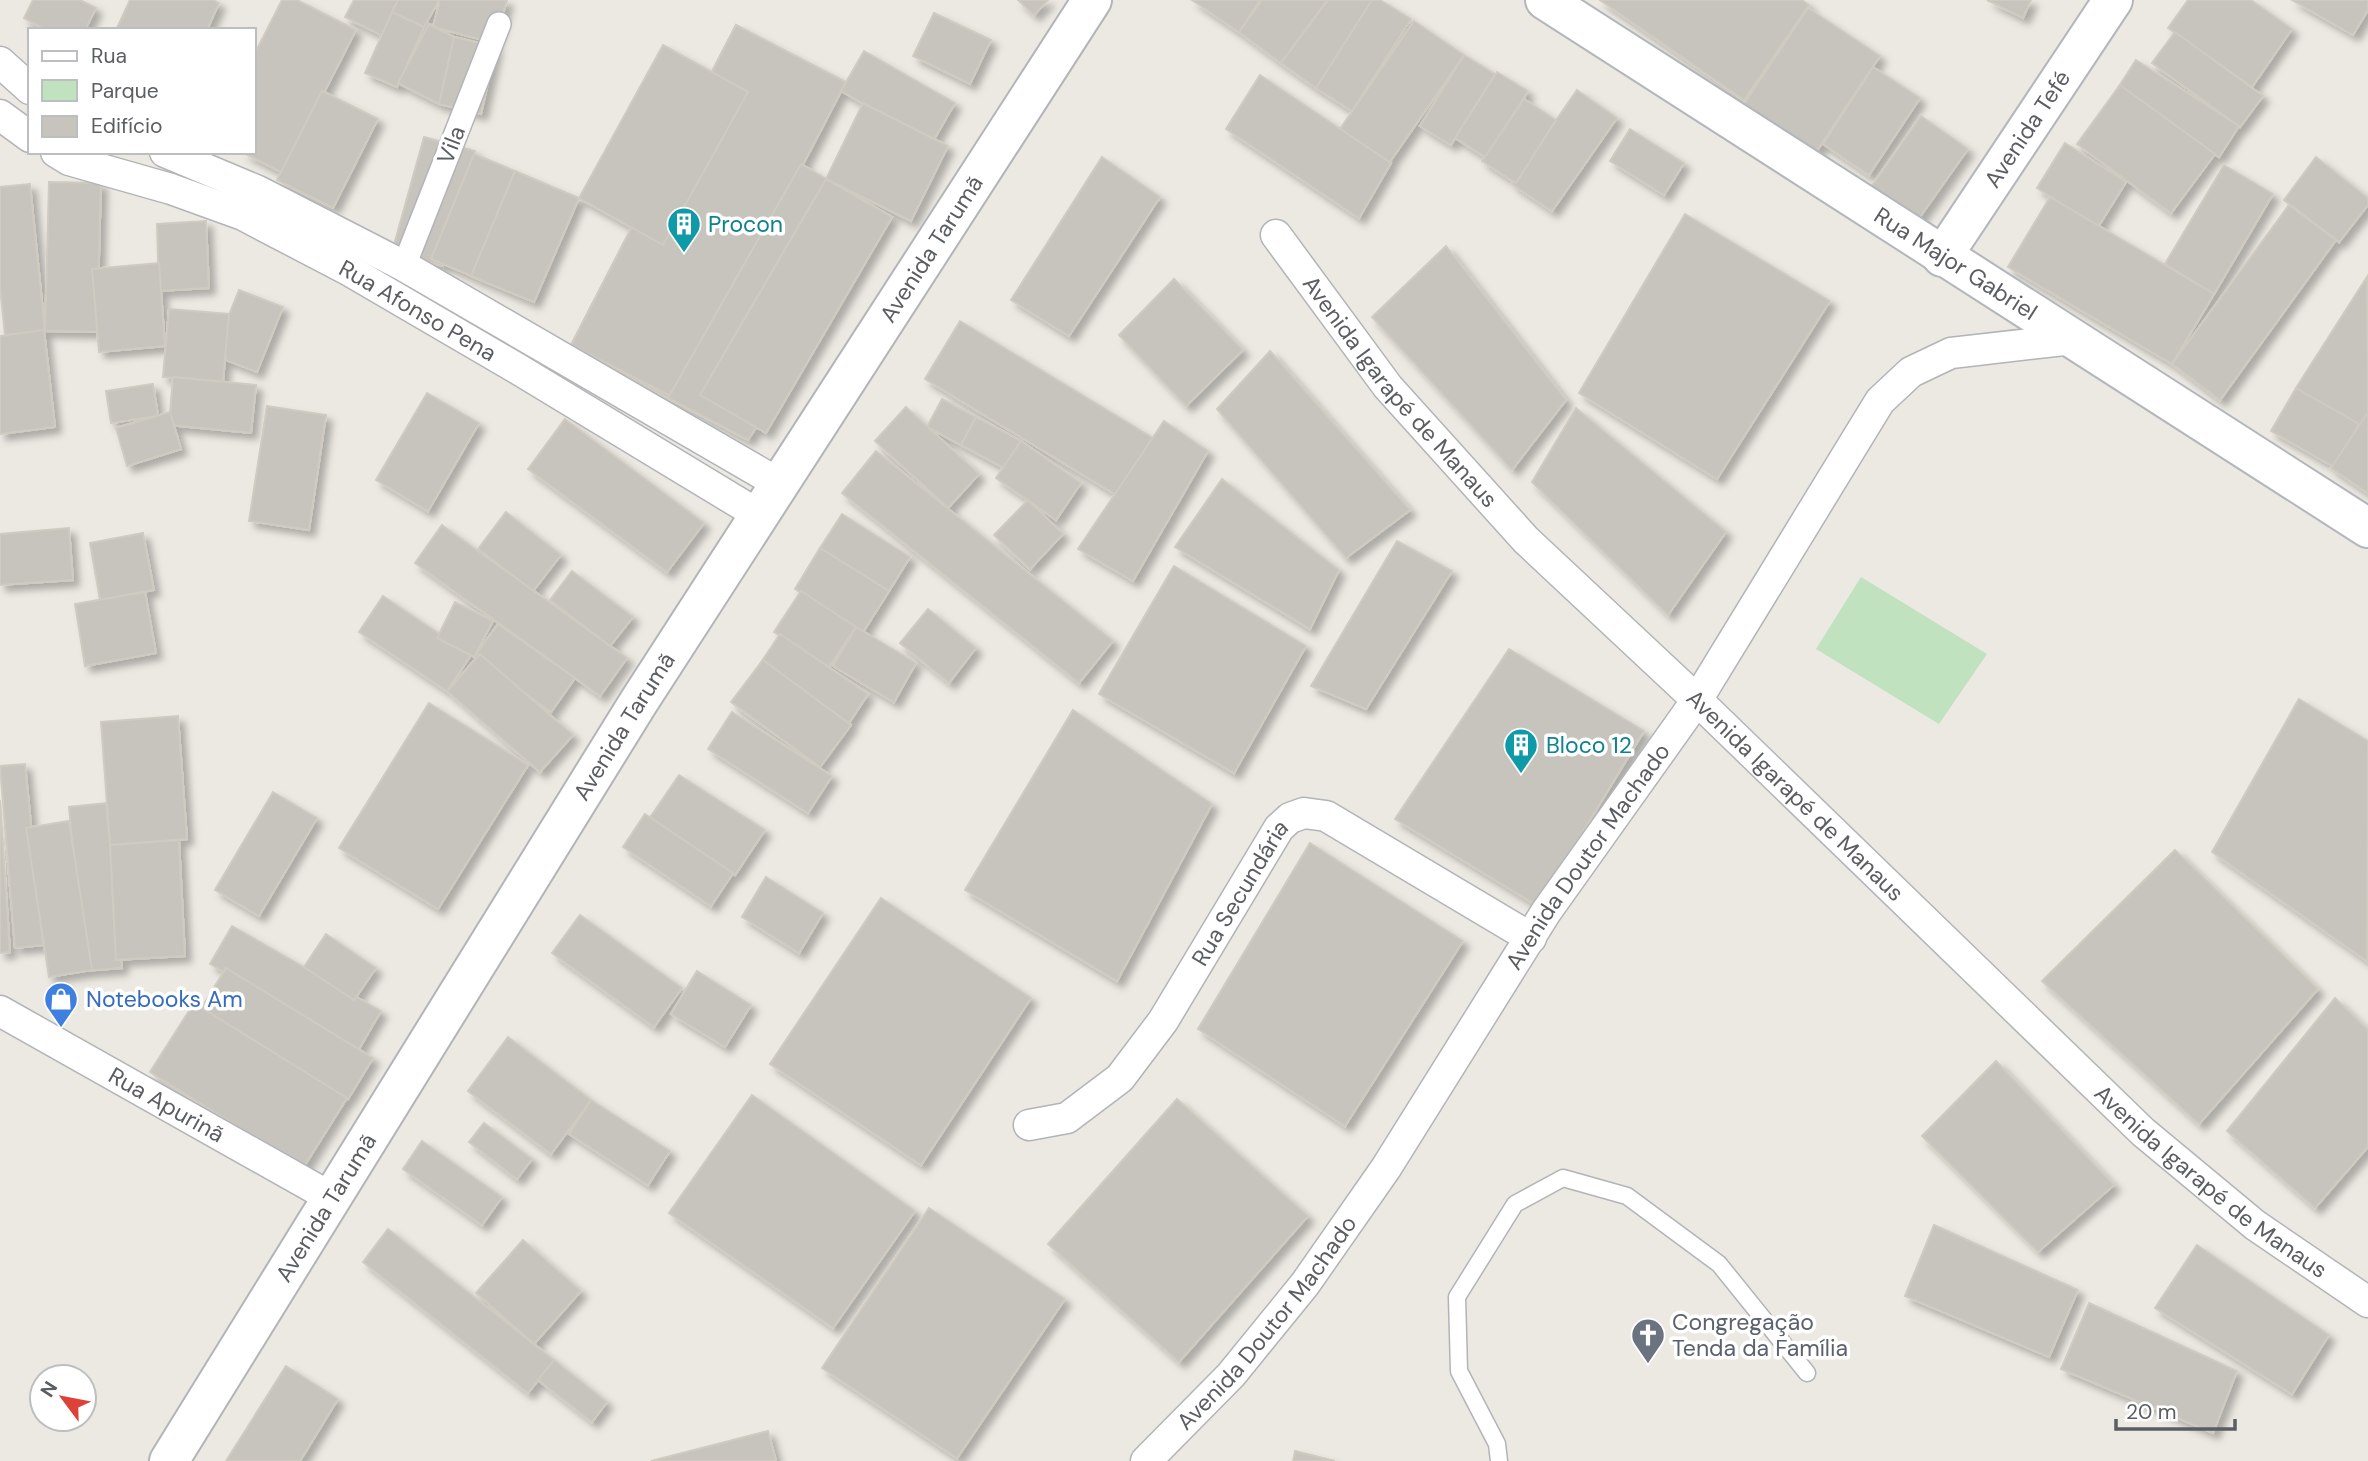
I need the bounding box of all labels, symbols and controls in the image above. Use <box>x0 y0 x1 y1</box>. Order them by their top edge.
legend <box>28 28 256 154</box>
text: Rua <box>91 42 127 70</box>
street label: Avenida Tefé <box>1977 64 2077 193</box>
text: Parque <box>91 77 159 105</box>
text: Edifício <box>91 112 162 140</box>
street label: Vila <box>430 122 472 168</box>
street label: Avenida Tarumã <box>873 170 990 328</box>
street label: Rua Major Gabriel <box>1869 200 2043 327</box>
building icon: Procon <box>665 205 703 254</box>
place label: Procon <box>708 209 783 239</box>
street label: Rua Afonso Pena <box>334 253 502 368</box>
street label: Avenida Igarapé de Manaus <box>1296 270 1504 514</box>
street label: Avenida Tarumã <box>566 647 682 806</box>
street label: Avenida Igarapé de Manaus <box>1680 683 1911 908</box>
building icon: Bloco 12 <box>1502 726 1540 775</box>
place label: Bloco 12 <box>1546 730 1632 760</box>
street label: Avenida Doutor Machado <box>1499 737 1677 975</box>
street label: Rua Secundária <box>1185 812 1294 971</box>
shop icon: Notebooks Am <box>42 980 80 1029</box>
place label: Notebooks Am <box>86 984 243 1014</box>
street label: Rua Apurinã <box>103 1060 230 1149</box>
street label: Avenida Igarapé de Manaus <box>2088 1078 2333 1285</box>
street label: Avenida Tarumã <box>269 1128 383 1287</box>
street label: Avenida Doutor Machado <box>1170 1210 1363 1436</box>
place label: Congregação Tenda da Família <box>1672 1307 1848 1363</box>
church icon: Congregação Tenda da Família <box>1629 1316 1667 1365</box>
north arrow <box>28 1363 98 1433</box>
text: N <box>35 1377 63 1402</box>
scale bar <box>2116 1388 2235 1432</box>
text: 20 m <box>2126 1398 2177 1426</box>

